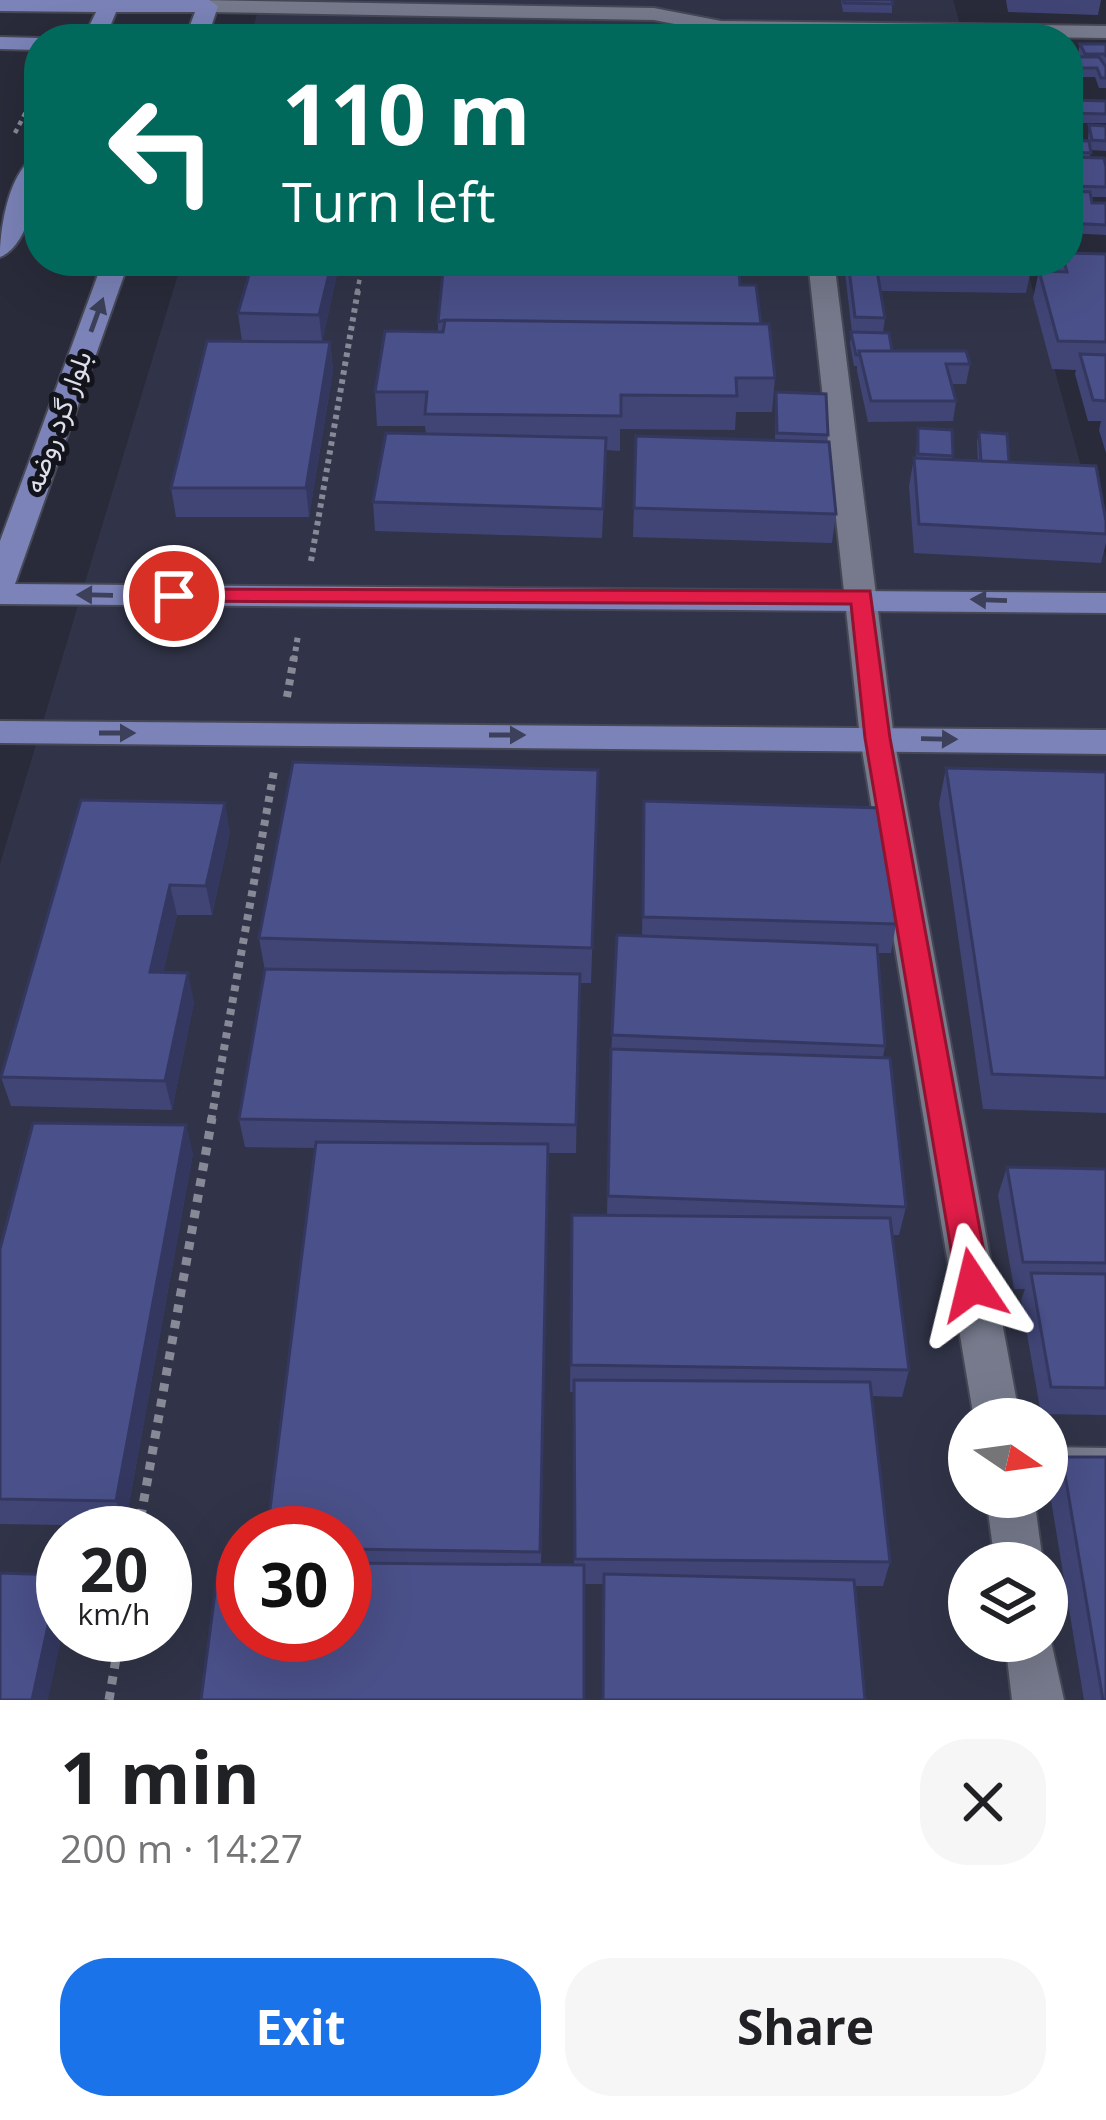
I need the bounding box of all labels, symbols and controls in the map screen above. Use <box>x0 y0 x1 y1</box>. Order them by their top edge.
text: 110 m <box>282 55 530 170</box>
icon: left <box>84 72 240 228</box>
text: Turn left <box>282 164 495 238</box>
one-way arrow <box>88 297 107 333</box>
street label: بلوار گرد روضه <box>14 345 99 498</box>
pin <box>123 545 225 647</box>
icon: arrive <box>141 563 207 629</box>
one-way arrow <box>75 585 113 605</box>
one-way arrow <box>969 590 1007 609</box>
one-way arrow <box>99 723 137 743</box>
one-way arrow <box>489 726 527 745</box>
one-way arrow <box>921 729 959 749</box>
position arrow <box>910 1222 1036 1348</box>
north arrow <box>948 1398 1068 1518</box>
map controls <box>948 1398 1068 1662</box>
speed limit sign: 30 <box>216 1506 372 1662</box>
text: 20 <box>80 1528 148 1610</box>
button: layers <box>948 1542 1068 1662</box>
text: km/h <box>78 1593 150 1634</box>
text: 1 min <box>60 1727 260 1825</box>
button: close <box>920 1739 1046 1865</box>
text: 200 m · 14:27 <box>60 1821 303 1874</box>
button: Exit <box>60 1958 541 2096</box>
button: Share <box>565 1958 1046 2096</box>

